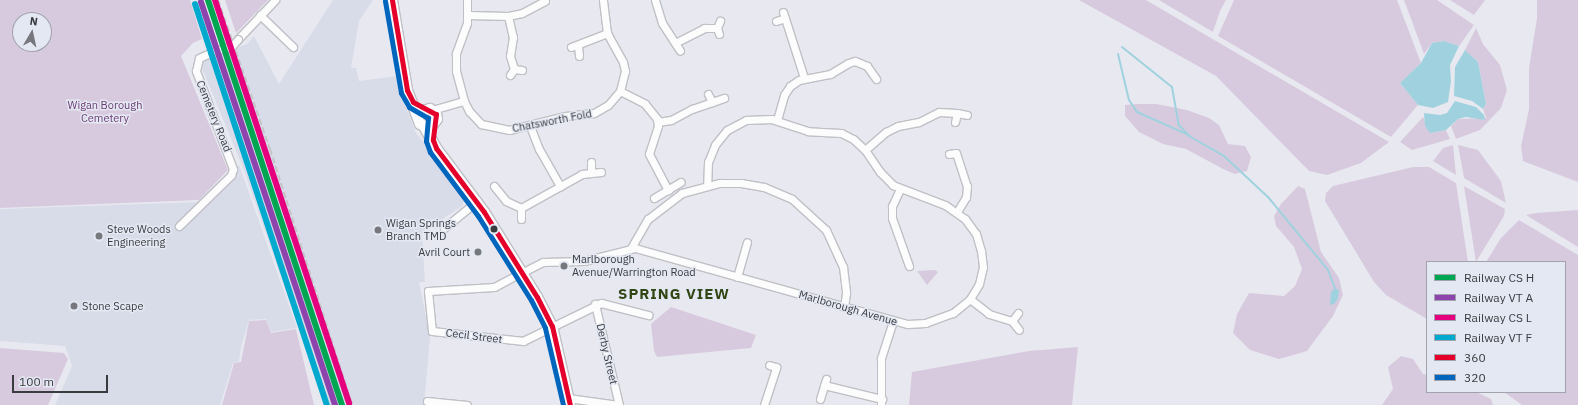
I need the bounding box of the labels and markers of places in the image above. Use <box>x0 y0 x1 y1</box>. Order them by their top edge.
place label: Wigan Springs Branch TMD <box>386 217 456 243</box>
place label: Steve Woods Engineering <box>107 223 171 249</box>
unlabelled marker <box>489 224 499 234</box>
marker: Wigan Springs Branch TMD <box>373 225 383 235</box>
marker: Steve Woods Engineering <box>94 231 104 241</box>
place label: Avril Court <box>418 245 470 259</box>
marker: Avril Court <box>473 247 483 257</box>
place label: Marlborough Avenue/Warrington Road <box>572 253 696 279</box>
marker: Marlborough Avenue/Warrington Road <box>559 261 569 271</box>
place label: Stone Scape <box>82 299 143 313</box>
marker: Stone Scape <box>69 301 79 311</box>

